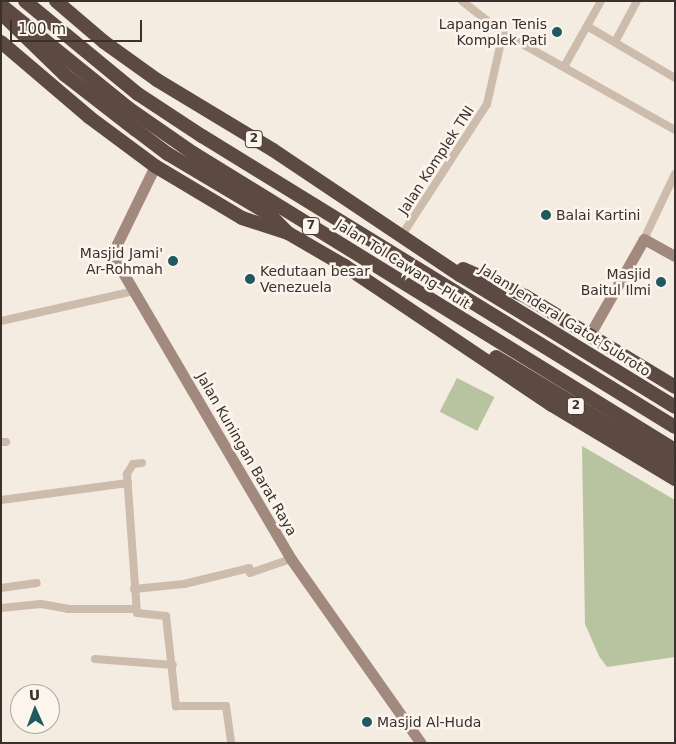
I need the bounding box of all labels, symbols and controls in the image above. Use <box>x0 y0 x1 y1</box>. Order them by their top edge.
scale bar <box>12 10 145 42</box>
place label: Lapangan Tenis Komplek Pati <box>439 16 547 48</box>
text: 100 m <box>18 20 66 38</box>
marker: Lapangan Tenis Komplek Pati <box>551 26 563 38</box>
street label: Jalan Komplek TNI <box>395 102 477 218</box>
road number: 2 <box>244 130 264 148</box>
place label: Balai Kartini <box>556 207 640 223</box>
marker: Balai Kartini <box>540 209 552 221</box>
street label: Jalan Tol Cawang–Pluit <box>333 216 473 312</box>
road number: 7 <box>301 217 321 236</box>
place label: Masjid Jami' Ar-Rohmah <box>80 245 163 278</box>
marker: Masjid Jami' Ar-Rohmah <box>167 255 179 267</box>
street label: Jalan Jenderal Gatot Subroto <box>476 260 654 380</box>
place label: Kedutaan besar Venezuela <box>260 263 370 296</box>
place label: Masjid Baitul Ilmi <box>581 266 651 298</box>
marker: Kedutaan besar Venezuela <box>244 273 256 285</box>
marker: Masjid Baitul Ilmi <box>655 276 667 288</box>
street label: Jalan Kuningan Barat Raya <box>193 369 301 539</box>
road number: 2 <box>566 396 586 416</box>
north arrow <box>10 684 60 734</box>
text: U <box>29 687 40 703</box>
place label: Masjid Al-Huda <box>377 714 481 730</box>
marker: Masjid Al-Huda <box>361 716 373 728</box>

